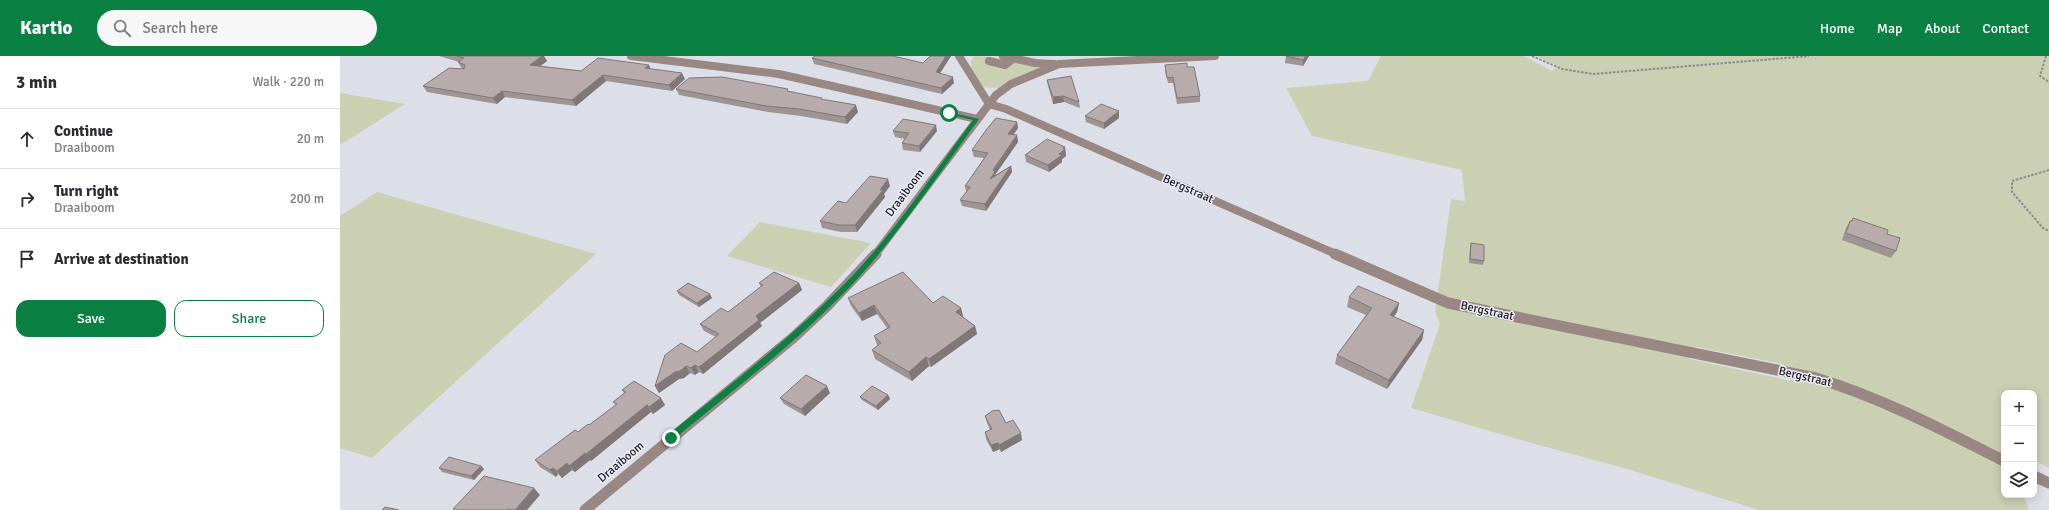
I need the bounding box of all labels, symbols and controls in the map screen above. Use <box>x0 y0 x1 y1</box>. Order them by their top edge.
search box <box>97 10 377 46</box>
text: Kartio <box>20 16 73 40</box>
icon: search <box>111 17 133 39</box>
text: Search here <box>143 19 218 37</box>
text: Home <box>1820 20 1855 37</box>
text: Map <box>1877 20 1902 37</box>
text: About <box>1924 20 1960 37</box>
text: Contact <box>1982 20 2029 37</box>
text: 3 min <box>16 72 57 93</box>
text: Walk · 220 m <box>253 74 324 90</box>
route start <box>940 104 958 122</box>
text: Continue <box>54 122 113 140</box>
icon: ahead <box>16 128 38 150</box>
text: 20 m <box>297 131 324 147</box>
text: Draaiboom <box>54 140 115 156</box>
street label: Draaiboom <box>882 166 928 220</box>
street label: Bergstraat <box>1160 171 1216 207</box>
text: Turn right <box>54 182 119 200</box>
icon: right <box>16 188 38 210</box>
text: 200 m <box>290 191 324 207</box>
text: Draaiboom <box>54 200 115 216</box>
icon: arrive <box>16 248 38 270</box>
text: Arrive at destination <box>54 250 189 268</box>
street label: Bergstraat <box>1459 298 1515 324</box>
button: Save <box>16 300 166 337</box>
button: Share <box>174 300 324 337</box>
street label: Bergstraat <box>1777 364 1833 390</box>
map controls <box>2001 390 2037 498</box>
button: + <box>2001 390 2037 426</box>
button: − <box>2001 426 2037 462</box>
route end <box>662 429 680 447</box>
street label: Draaiboom <box>595 438 647 486</box>
button: layers <box>2001 462 2037 498</box>

